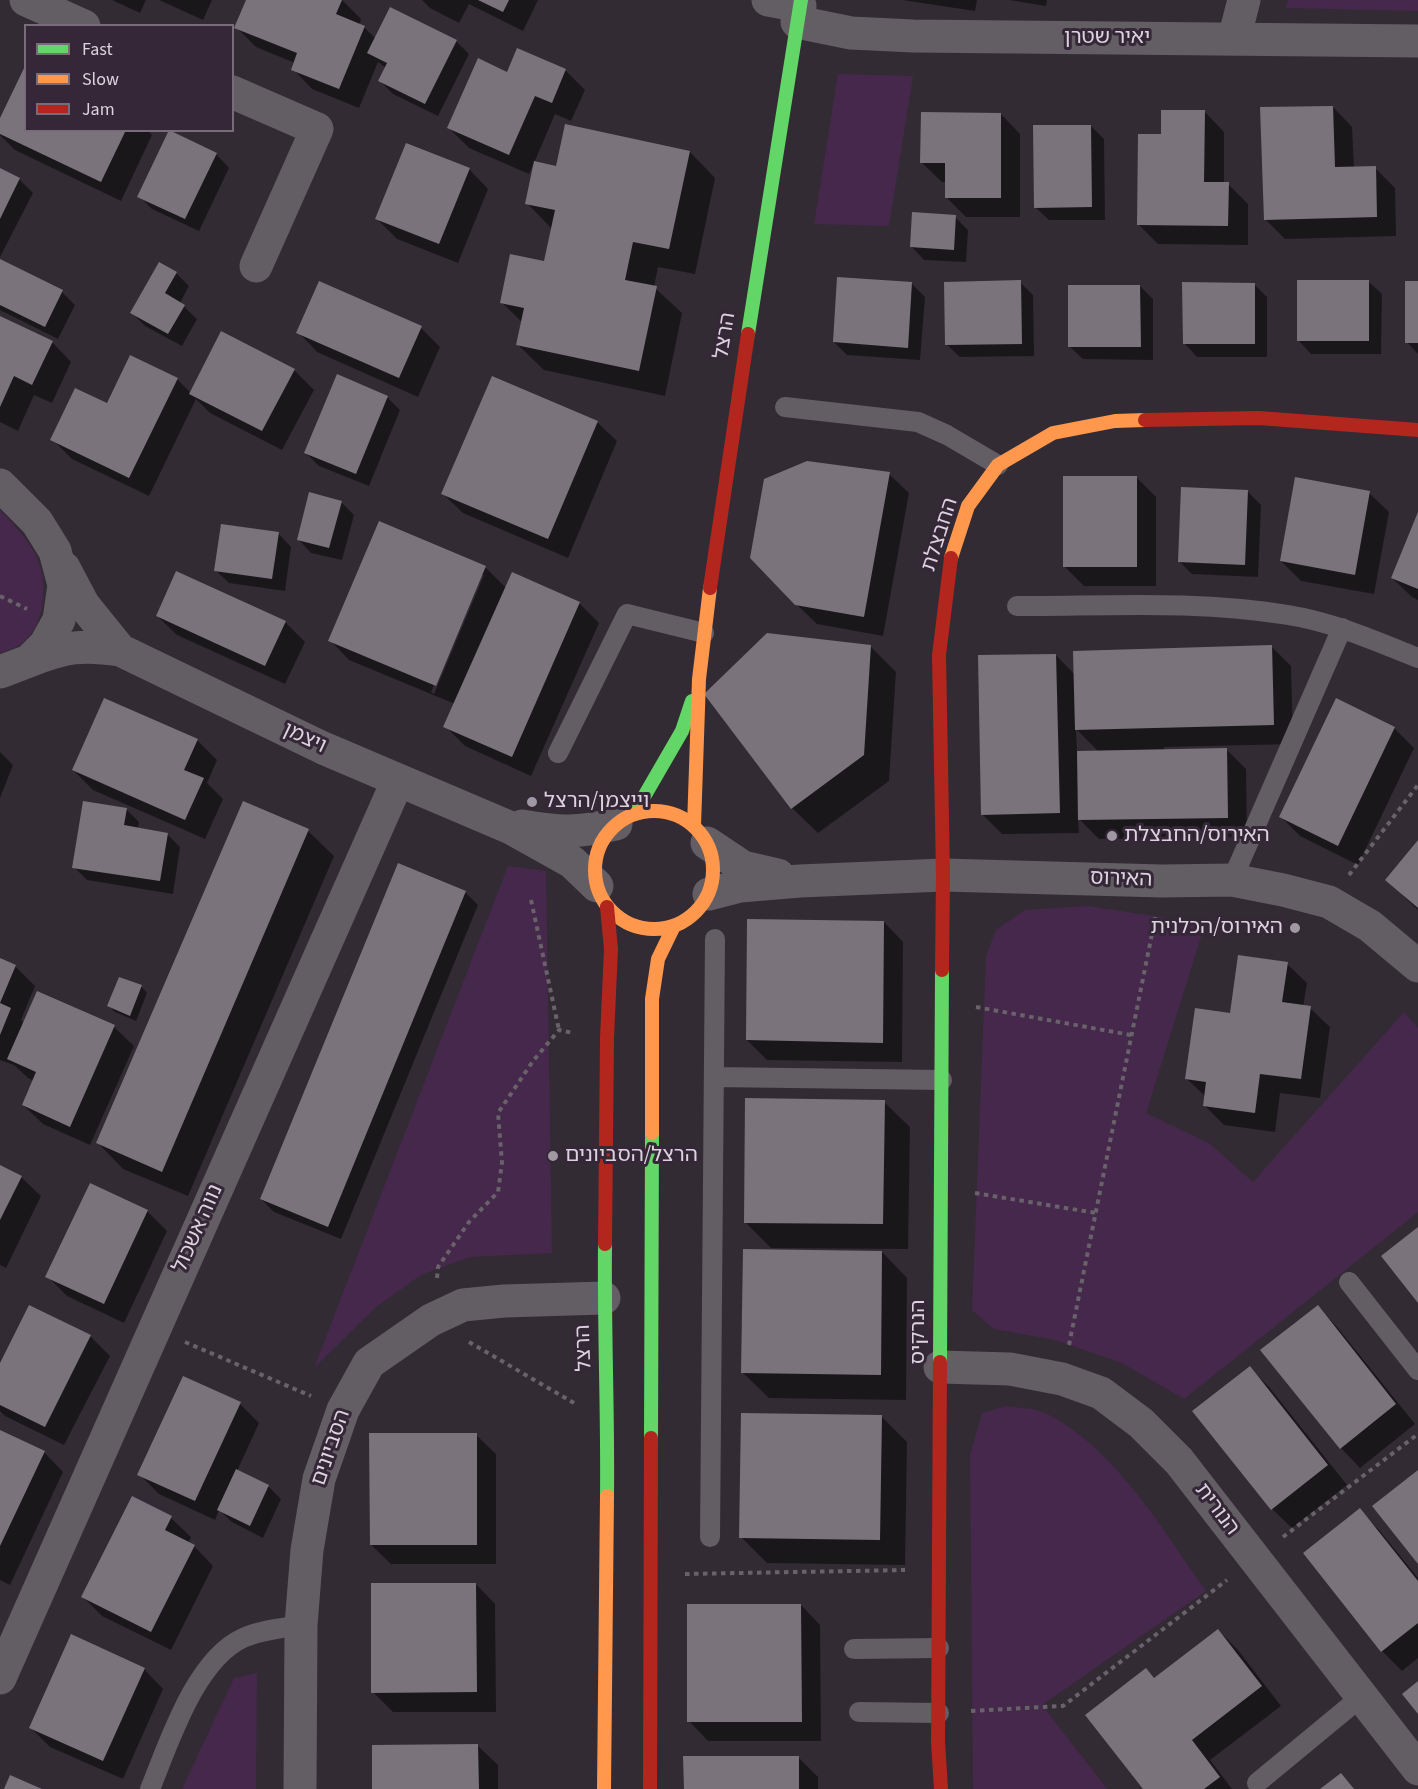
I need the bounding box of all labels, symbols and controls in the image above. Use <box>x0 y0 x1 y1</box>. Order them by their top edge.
legend <box>24 24 234 132</box>
street label: יאיר שטרן <box>1064 25 1150 51</box>
text: Fast <box>82 37 113 62</box>
text: Slow <box>82 67 119 92</box>
text: Jam <box>82 97 115 122</box>
street label: הרצל <box>710 311 742 361</box>
street label: החבצלת <box>917 495 965 575</box>
street label: ויצמן <box>278 718 330 760</box>
place label: וייצמן/הרצל <box>544 789 649 815</box>
marker: וייצמן/הרצל <box>525 795 539 809</box>
place label: האירוס/החבצלת <box>1124 823 1270 849</box>
marker: האירוס/החבצלת <box>1105 829 1119 843</box>
street label: האירוס <box>1089 866 1153 894</box>
place label: האירוס/הכלנית <box>1150 915 1283 941</box>
marker: האירוס/הכלנית <box>1288 921 1302 935</box>
place label: הרצל/הסביונים <box>565 1143 698 1169</box>
marker: הרצל/הסביונים <box>546 1149 560 1163</box>
street label: נווה אשכול <box>168 1181 230 1277</box>
street label: הנרקיס <box>906 1300 932 1364</box>
street label: הרצל <box>572 1324 598 1372</box>
street label: הסביונים <box>307 1407 357 1489</box>
street label: הנורית <box>1188 1479 1244 1541</box>

